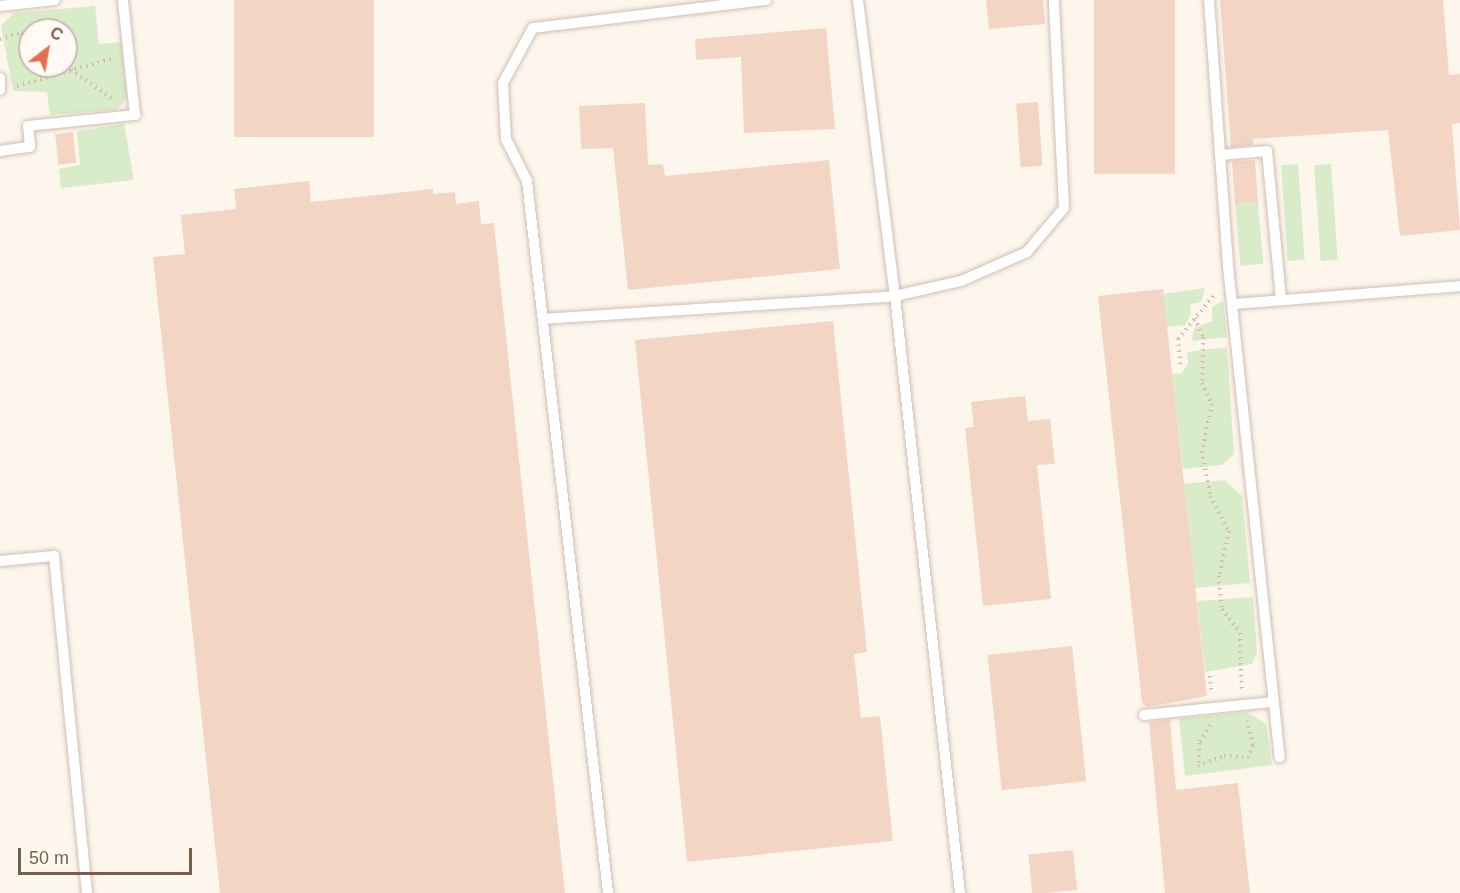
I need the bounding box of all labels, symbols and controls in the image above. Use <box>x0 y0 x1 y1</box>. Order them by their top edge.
north arrow <box>18 18 78 78</box>
text: С <box>47 24 66 44</box>
scale bar <box>21 836 195 874</box>
text: 50 m <box>29 848 69 868</box>

